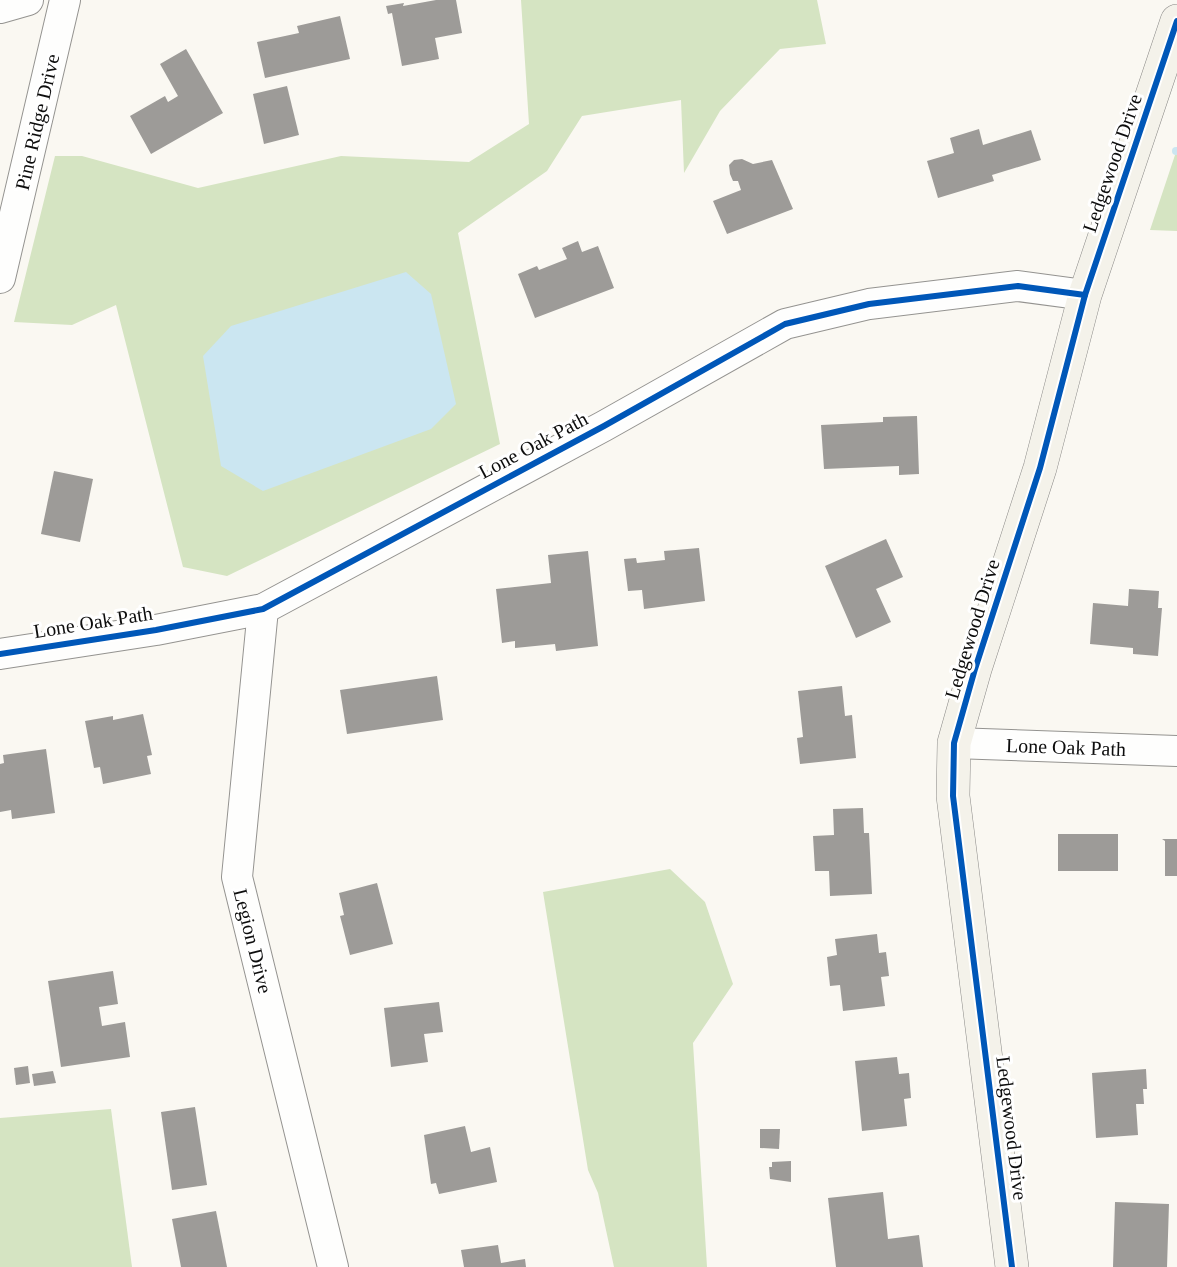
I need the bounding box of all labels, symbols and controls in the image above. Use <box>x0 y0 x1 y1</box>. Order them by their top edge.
street label: Pine Ridge Drive <box>11 52 64 192</box>
street label: Ledgewood Drive <box>1078 91 1147 235</box>
street label: Lone Oak Path <box>475 407 591 483</box>
street label: Ledgewood Drive <box>940 556 1005 702</box>
street label: Lone Oak Path <box>32 602 154 642</box>
street label: Lone Oak Path <box>1006 734 1126 760</box>
street label: Legion Drive <box>228 886 277 996</box>
street label: Ledgewood Drive <box>991 1055 1032 1202</box>

